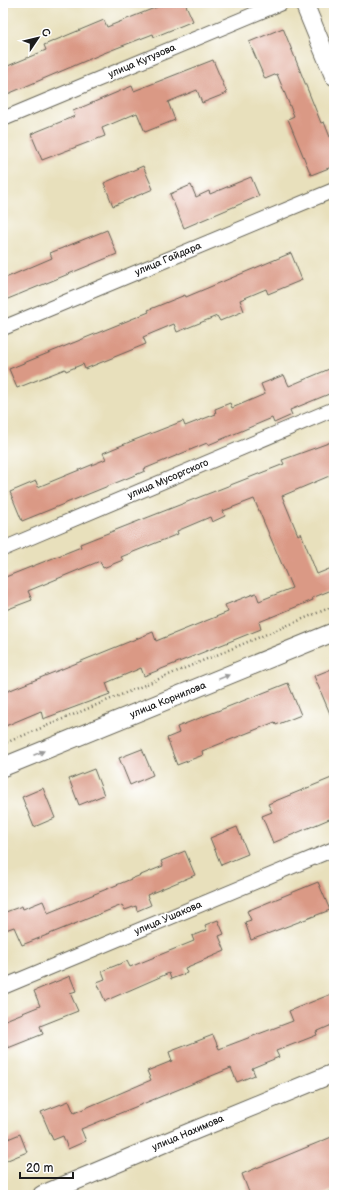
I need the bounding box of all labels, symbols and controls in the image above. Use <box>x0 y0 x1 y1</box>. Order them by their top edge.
north arrow <box>18 18 58 58</box>
text: С <box>38 26 53 40</box>
street label: улица Кутузова <box>107 41 177 81</box>
street label: улица Гайдара <box>133 240 203 278</box>
street label: улица Мусоргского <box>126 456 210 502</box>
one-way arrow <box>219 674 230 680</box>
street label: улица Корнилова <box>128 679 208 721</box>
one-way arrow <box>34 749 46 755</box>
street label: улица Ушакова <box>133 898 204 938</box>
street label: улица Нахимова <box>150 1112 226 1154</box>
scale bar <box>20 1154 73 1180</box>
text: 20 m <box>26 1161 53 1176</box>

